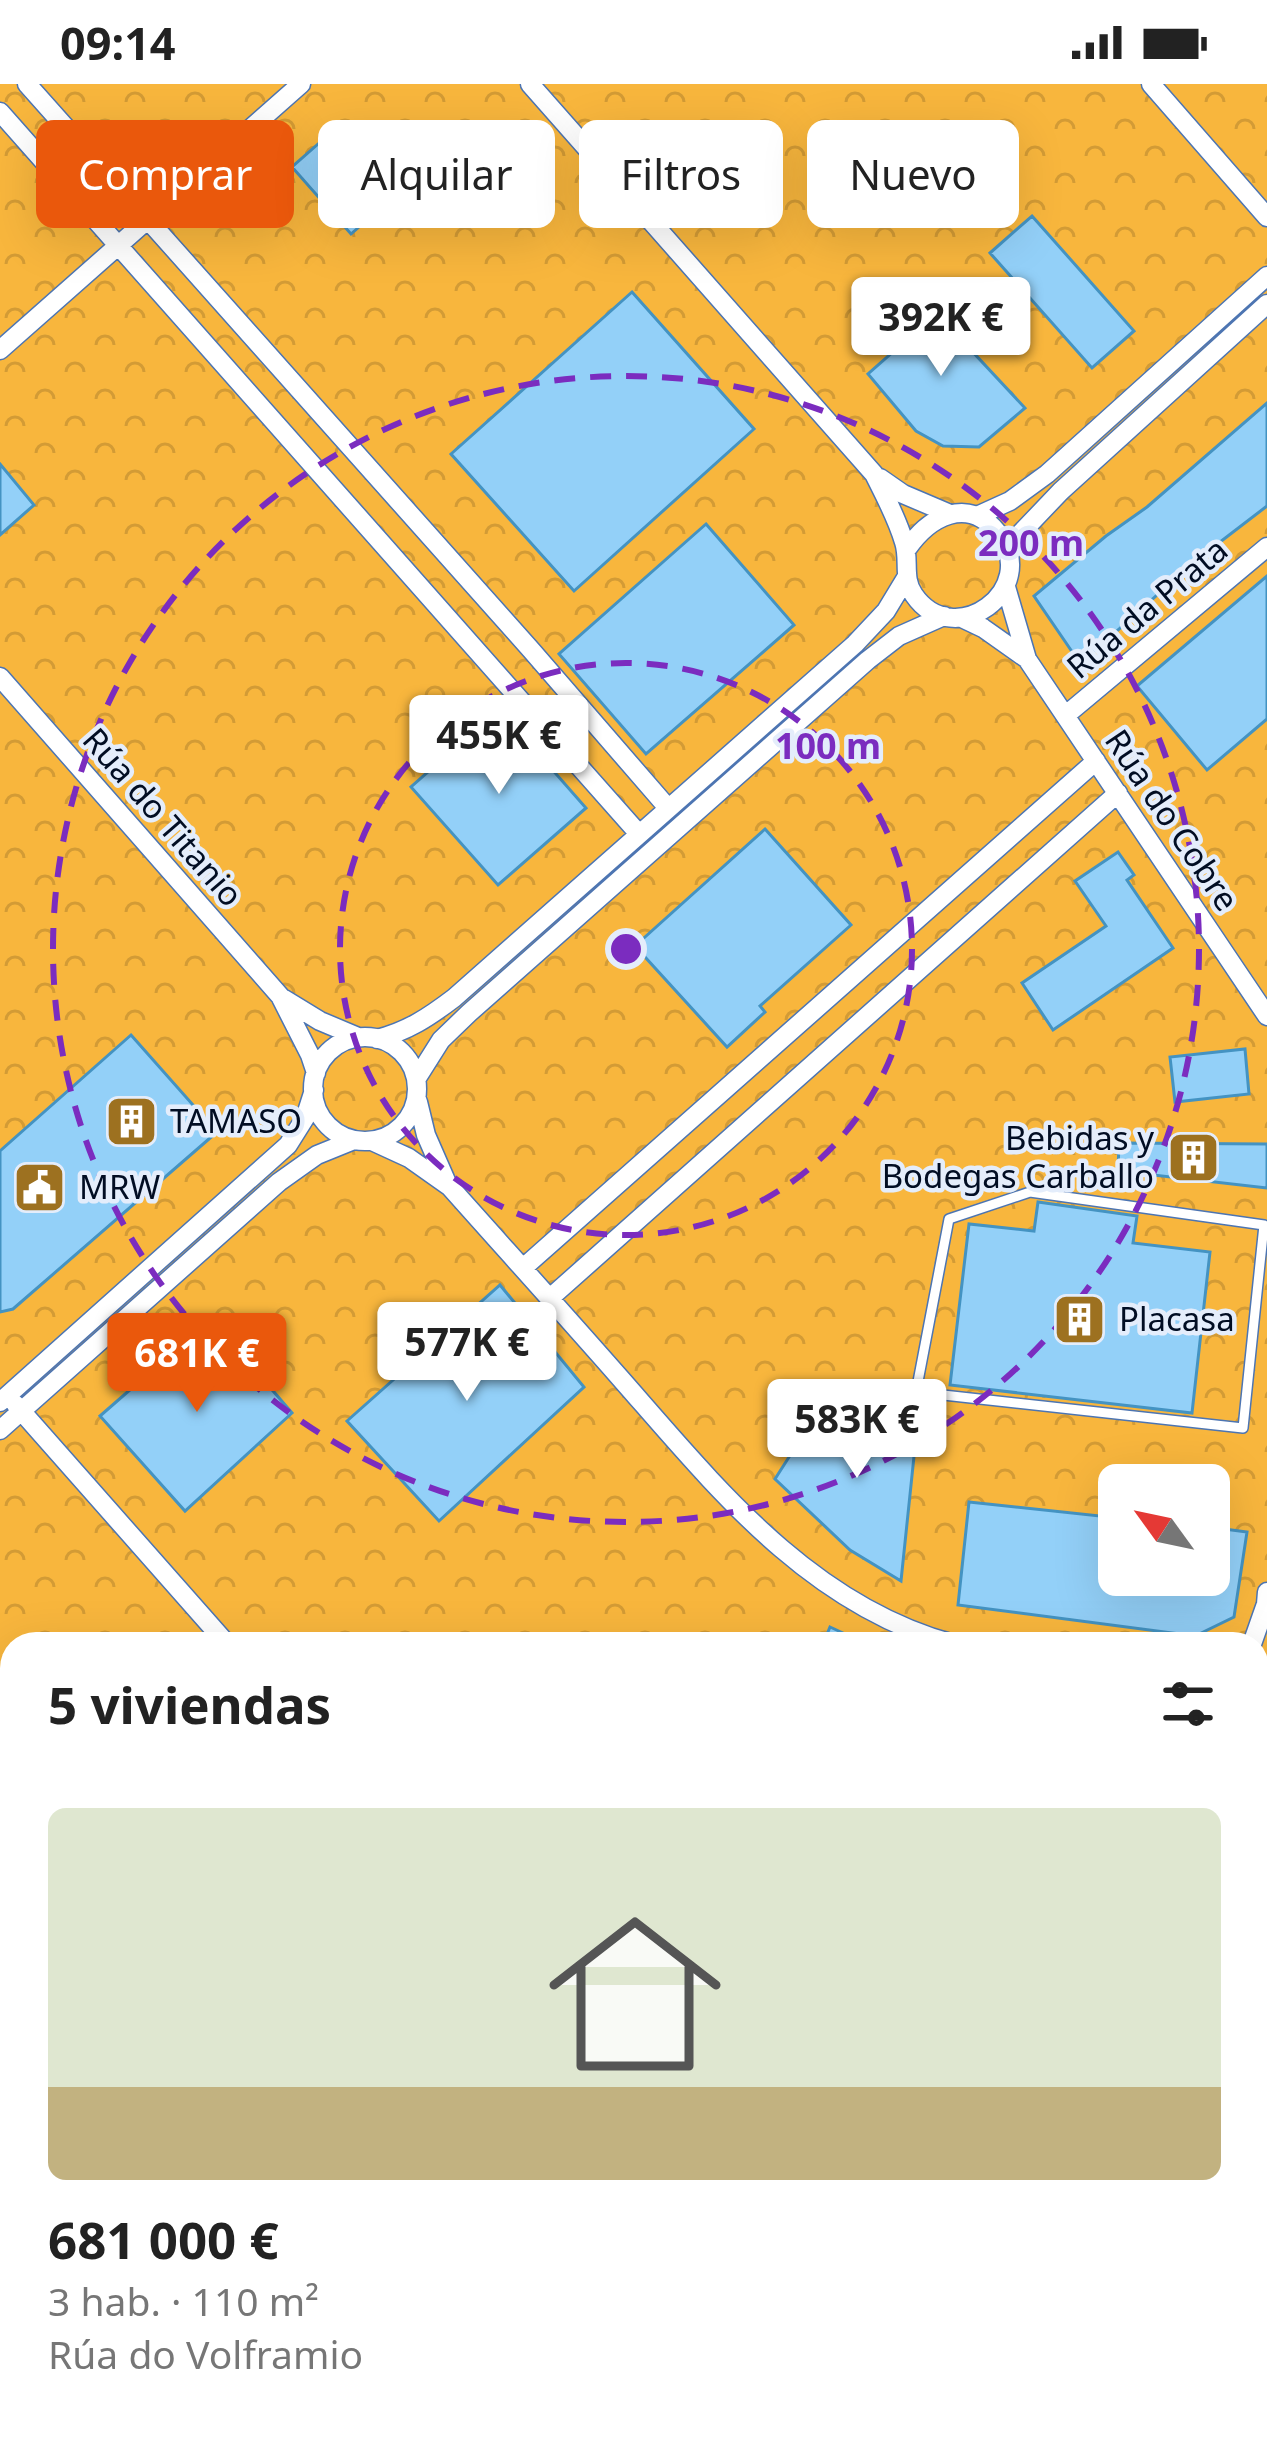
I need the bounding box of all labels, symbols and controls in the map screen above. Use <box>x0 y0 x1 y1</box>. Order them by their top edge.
text: 09:14 <box>60 12 176 73</box>
chip: Comprar <box>36 120 294 228</box>
chip: Alquilar <box>318 120 555 228</box>
chip: Filtros <box>579 120 783 228</box>
chip: Nuevo <box>807 120 1019 228</box>
pin: 392K € <box>843 277 1039 379</box>
text: 392K € <box>878 289 1004 342</box>
text: 200 m <box>978 518 1084 567</box>
street label: Rúa da Prata <box>1057 527 1237 688</box>
pin: 455K € <box>401 695 597 797</box>
text: 455K € <box>436 707 562 760</box>
street label: Rúa do Titanio <box>73 718 254 916</box>
street label: Rúa do Cobre <box>1095 720 1250 919</box>
text: 100 m <box>775 721 881 770</box>
centre of rings <box>605 928 647 970</box>
building icon: TAMASO <box>103 1093 159 1149</box>
place label: TAMASO <box>170 1098 302 1143</box>
place label: Bebidas y Bodegas Carballo <box>882 1115 1154 1198</box>
building icon: Bebidas y Bodegas Carballo <box>1165 1129 1221 1185</box>
public building icon: MRW <box>12 1159 68 1215</box>
place label: MRW <box>79 1164 160 1209</box>
building icon: Placasa <box>1052 1291 1108 1347</box>
place label: Placasa <box>1119 1296 1235 1341</box>
pin: 577K € <box>369 1302 565 1404</box>
pin: 681K € <box>99 1313 295 1415</box>
text: 577K € <box>404 1314 530 1367</box>
text: 681K € <box>134 1325 260 1378</box>
pin: 583K € <box>759 1379 955 1481</box>
text: 583K € <box>794 1391 920 1444</box>
north arrow <box>1098 1464 1230 1596</box>
map controls <box>1098 1464 1230 1596</box>
text: 5 viviendas <box>48 1669 331 1739</box>
icon: filters <box>1155 1671 1221 1737</box>
icon: home <box>527 1886 743 2102</box>
text: 681 000 € <box>48 2204 279 2274</box>
text: 3 hab. · 110 m² <box>48 2274 319 2327</box>
text: Rúa do Volframio <box>48 2327 363 2380</box>

